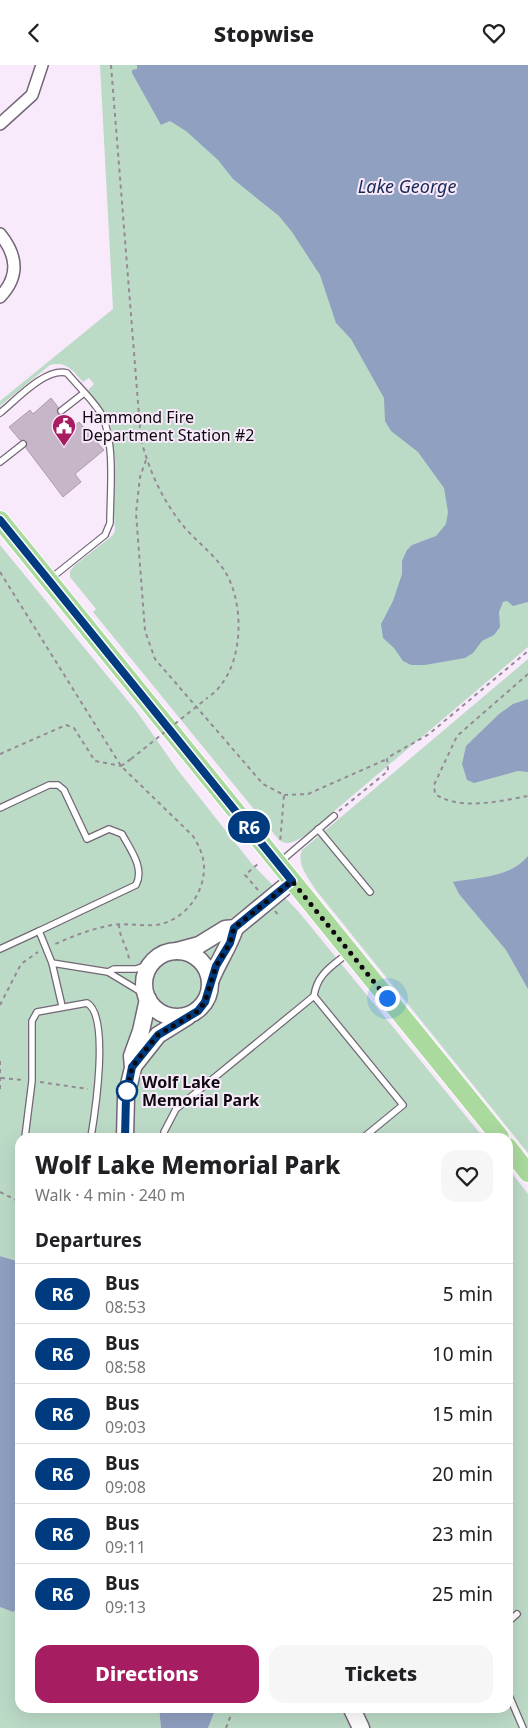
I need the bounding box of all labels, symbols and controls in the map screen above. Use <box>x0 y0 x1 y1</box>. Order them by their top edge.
text: Stopwise <box>214 18 314 48</box>
icon: back <box>20 19 48 47</box>
icon: heart <box>480 19 508 47</box>
water label: Lake George <box>358 174 456 198</box>
place label: Hammond Fire Department Station #2 <box>82 406 254 446</box>
public building icon: Hammond Fire Department Station #2 <box>51 413 77 447</box>
line badge: R6 <box>226 811 272 843</box>
text: R6 <box>238 815 260 839</box>
your location <box>375 986 400 1011</box>
place label: Wolf Lake Memorial Park <box>142 1071 259 1111</box>
marker: Wolf Lake Memorial Park <box>116 1080 138 1102</box>
text: Wolf Lake Memorial Park <box>35 1148 340 1181</box>
button: heart <box>441 1150 493 1202</box>
text: Walk · 4 min · 240 m <box>35 1184 185 1206</box>
text: Departures <box>35 1227 142 1253</box>
text: Bus <box>105 1270 140 1296</box>
text: 5 min <box>443 1281 493 1307</box>
text: R6 <box>51 1282 74 1306</box>
text: 08:53 <box>105 1296 146 1318</box>
text: Bus <box>105 1330 140 1356</box>
text: 10 min <box>432 1341 493 1367</box>
text: R6 <box>51 1342 74 1366</box>
text: 08:58 <box>105 1356 146 1378</box>
text: Bus <box>105 1390 140 1416</box>
text: 15 min <box>432 1401 493 1427</box>
text: R6 <box>51 1402 74 1426</box>
text: 09:03 <box>105 1416 146 1438</box>
text: Bus <box>105 1450 140 1476</box>
text: 20 min <box>432 1461 493 1487</box>
text: R6 <box>51 1462 74 1486</box>
text: 09:08 <box>105 1476 146 1498</box>
text: Bus <box>105 1510 140 1536</box>
text: 23 min <box>432 1521 493 1547</box>
text: R6 <box>51 1522 74 1546</box>
text: 09:11 <box>105 1536 146 1558</box>
text: Bus <box>105 1570 140 1596</box>
text: 25 min <box>432 1581 493 1607</box>
text: R6 <box>51 1582 74 1606</box>
text: 09:13 <box>105 1596 146 1618</box>
button: Directions <box>35 1645 259 1703</box>
button: Tickets <box>269 1645 493 1703</box>

